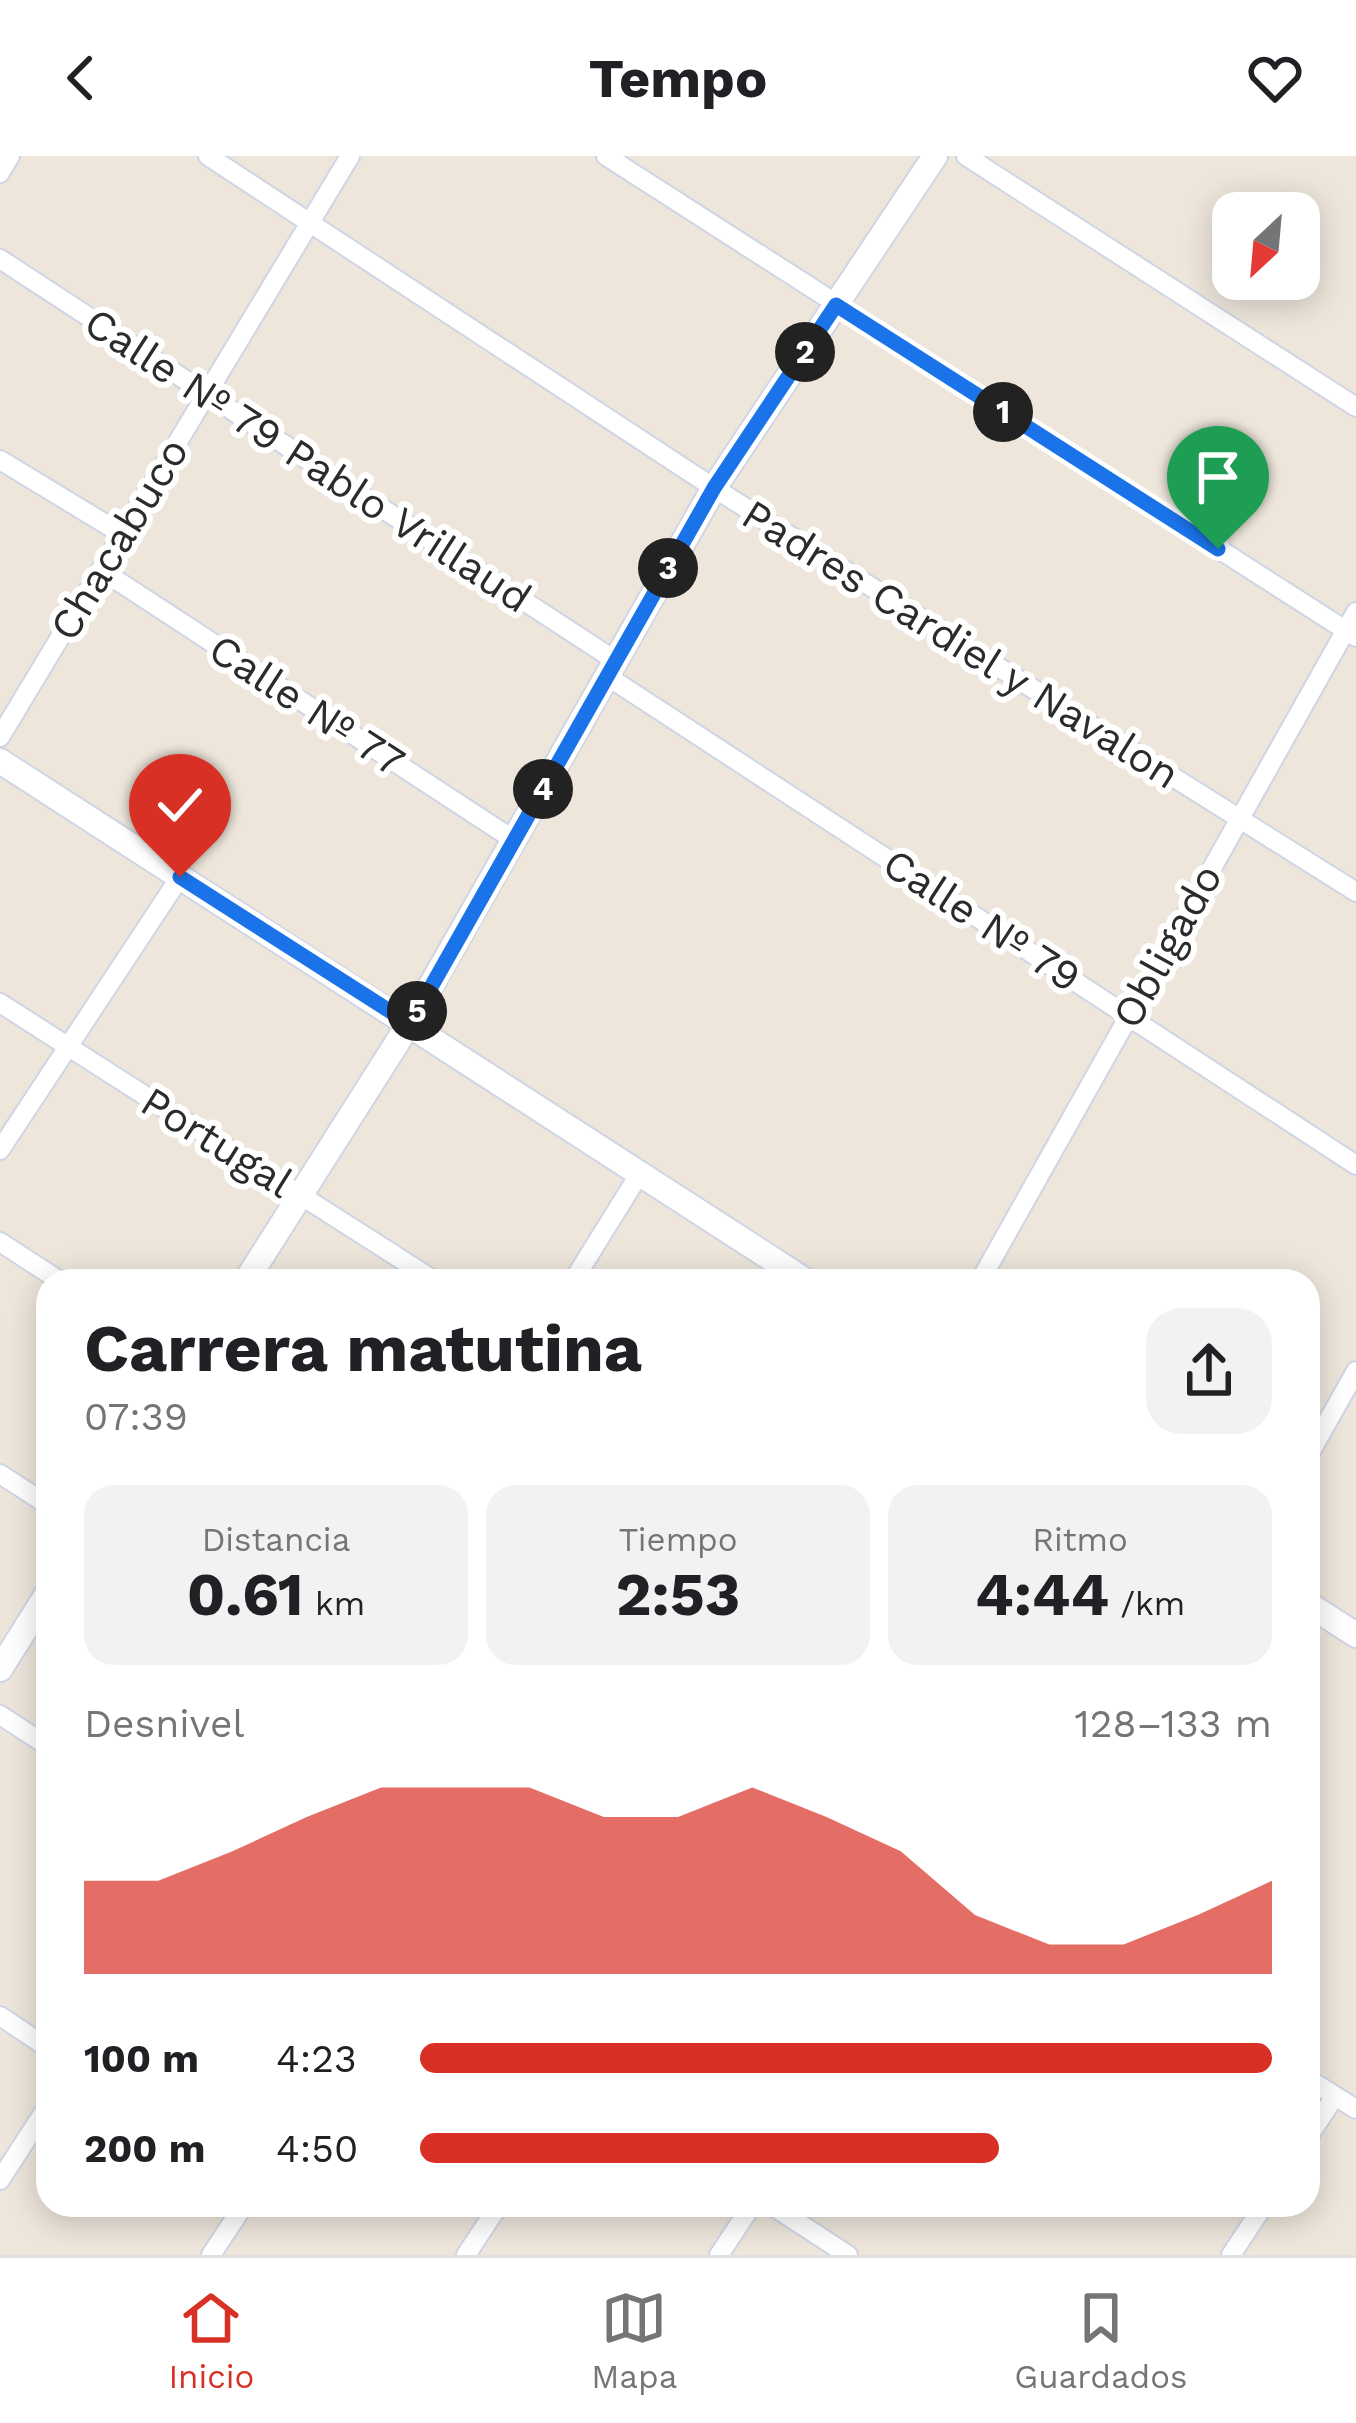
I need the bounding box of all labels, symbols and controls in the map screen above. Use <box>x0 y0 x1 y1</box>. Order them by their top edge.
icon: back <box>48 45 114 111</box>
icon: heart <box>1242 45 1308 111</box>
text: Tempo <box>589 47 767 110</box>
north arrow <box>1212 192 1320 300</box>
map controls <box>1212 192 1320 300</box>
street label: Calle Nº 79 Pablo Vrillaud <box>76 297 540 623</box>
pin: 2 <box>775 322 835 382</box>
text: 2 <box>795 332 815 371</box>
pin: 1 <box>973 382 1033 442</box>
text: 1 <box>996 392 1010 431</box>
pin <box>1167 426 1269 549</box>
street label: Chacabuco <box>40 429 198 649</box>
icon: arrive <box>1185 444 1251 510</box>
street label: Padres Cardiel y Navalon <box>733 489 1189 799</box>
pin: 3 <box>638 538 698 598</box>
text: 3 <box>658 548 678 587</box>
street label: Calle Nº 77 <box>200 624 414 786</box>
pin <box>129 754 231 877</box>
pin: 4 <box>513 759 573 819</box>
text: 4 <box>532 769 554 808</box>
icon: check <box>147 772 213 838</box>
street label: Calle Nº 79 <box>874 838 1090 1002</box>
street label: Obligado <box>1102 856 1232 1036</box>
pin: 5 <box>387 981 447 1041</box>
text: 5 <box>407 991 427 1030</box>
street label: Portugal <box>132 1076 302 1208</box>
button: share <box>1146 1308 1272 1434</box>
text: Carrera matutina <box>84 1310 642 1387</box>
text: 07:39 <box>84 1394 188 1439</box>
text: Distancia <box>202 1520 350 1559</box>
text: Tiempo <box>618 1520 738 1559</box>
text: Ritmo <box>1032 1520 1128 1559</box>
text: 0.61 <box>187 1559 304 1630</box>
text: 2:53 <box>616 1559 740 1630</box>
text: 4:44 <box>975 1559 1109 1630</box>
text: km <box>304 1584 365 1623</box>
text: /km <box>1109 1584 1185 1623</box>
text: Desnivel <box>84 1701 244 1746</box>
text: 128–133 m <box>1075 1701 1272 1746</box>
text: 100 m <box>84 2036 199 2081</box>
text: 4:23 <box>276 2036 357 2081</box>
text: 200 m <box>84 2126 205 2171</box>
text: 4:50 <box>276 2126 358 2171</box>
tab: Inicio <box>168 2285 254 2396</box>
tab: Mapa <box>591 2285 677 2396</box>
tab: Guardados <box>1014 2285 1187 2396</box>

